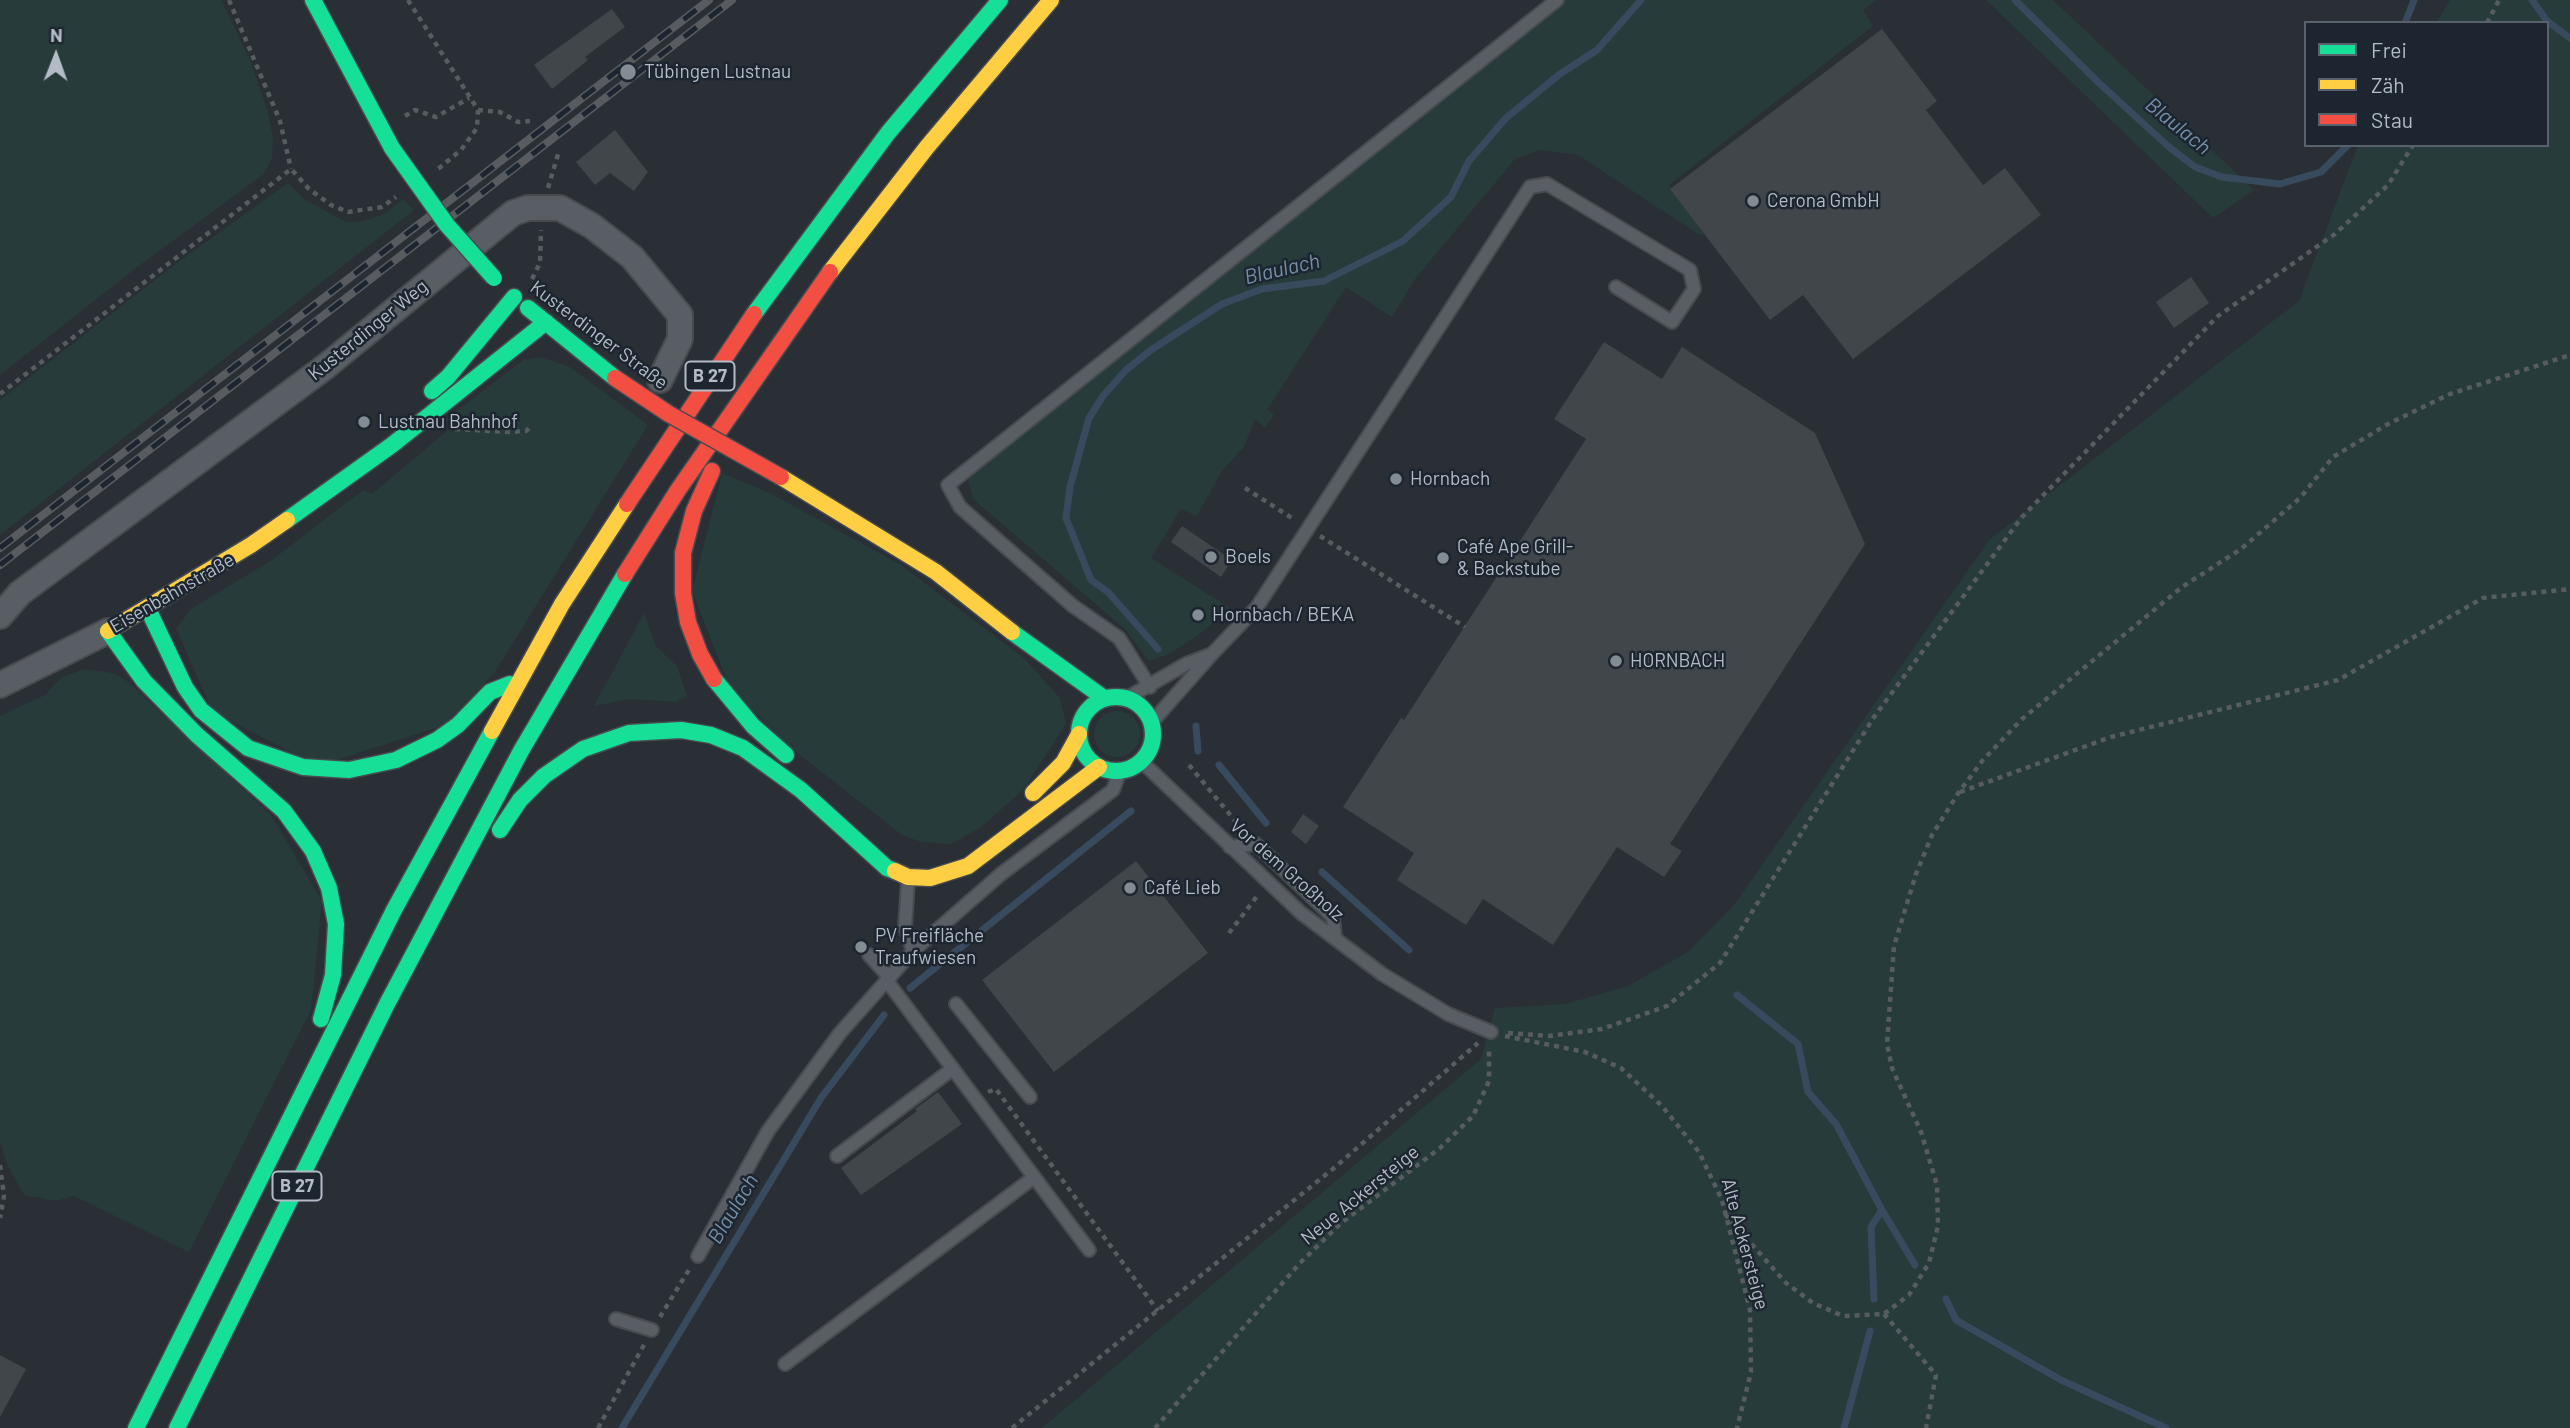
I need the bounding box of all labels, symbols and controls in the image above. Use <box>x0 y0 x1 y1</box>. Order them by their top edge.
north arrow <box>21 21 91 91</box>
legend <box>2304 21 2549 147</box>
text: N <box>50 23 63 46</box>
text: Frei <box>2371 37 2407 62</box>
place label: Tübingen Lustnau <box>644 61 791 83</box>
marker: Tübingen Lustnau <box>618 62 638 82</box>
text: Zäh <box>2371 72 2405 97</box>
water label: Blaulach <box>2140 92 2216 160</box>
text: Stau <box>2371 107 2413 132</box>
place label: Cerona GmbH <box>1767 190 1880 212</box>
marker: Cerona GmbH <box>1745 193 1761 209</box>
water label: Blaulach <box>1242 248 1322 290</box>
street label: Kusterdinger Weg <box>304 275 432 385</box>
street label: Kusterdinger Straße <box>526 276 672 394</box>
road number: B 27 <box>686 362 734 390</box>
place label: Lustnau Bahnhof <box>378 411 518 433</box>
marker: Lustnau Bahnhof <box>356 414 372 430</box>
place label: Hornbach <box>1410 468 1490 490</box>
marker: Hornbach <box>1388 471 1404 487</box>
place label: Café Ape Grill- & Backstube <box>1457 536 1573 580</box>
place label: Boels <box>1225 546 1271 568</box>
street label: Eisenbahnstraße <box>106 548 238 638</box>
marker: Boels <box>1203 549 1219 565</box>
marker: Café Ape Grill- & Backstube <box>1435 550 1451 566</box>
place label: Hornbach / BEKA <box>1212 604 1354 626</box>
marker: Hornbach / BEKA <box>1190 607 1206 623</box>
place label: HORNBACH <box>1630 650 1725 672</box>
marker: HORNBACH <box>1608 653 1624 669</box>
street label: Vor dem Großholz <box>1225 814 1349 926</box>
place label: Café Lieb <box>1144 877 1221 899</box>
marker: Café Lieb <box>1122 880 1138 896</box>
place label: PV Freifläche Traufwiesen <box>875 925 984 969</box>
marker: PV Freifläche Traufwiesen <box>853 939 869 955</box>
street label: Neue Ackersteige <box>1296 1140 1424 1250</box>
water label: Blaulach <box>702 1170 764 1248</box>
road number: B 27 <box>272 1171 322 1200</box>
street label: Alte Ackersteige <box>1717 1176 1773 1312</box>

